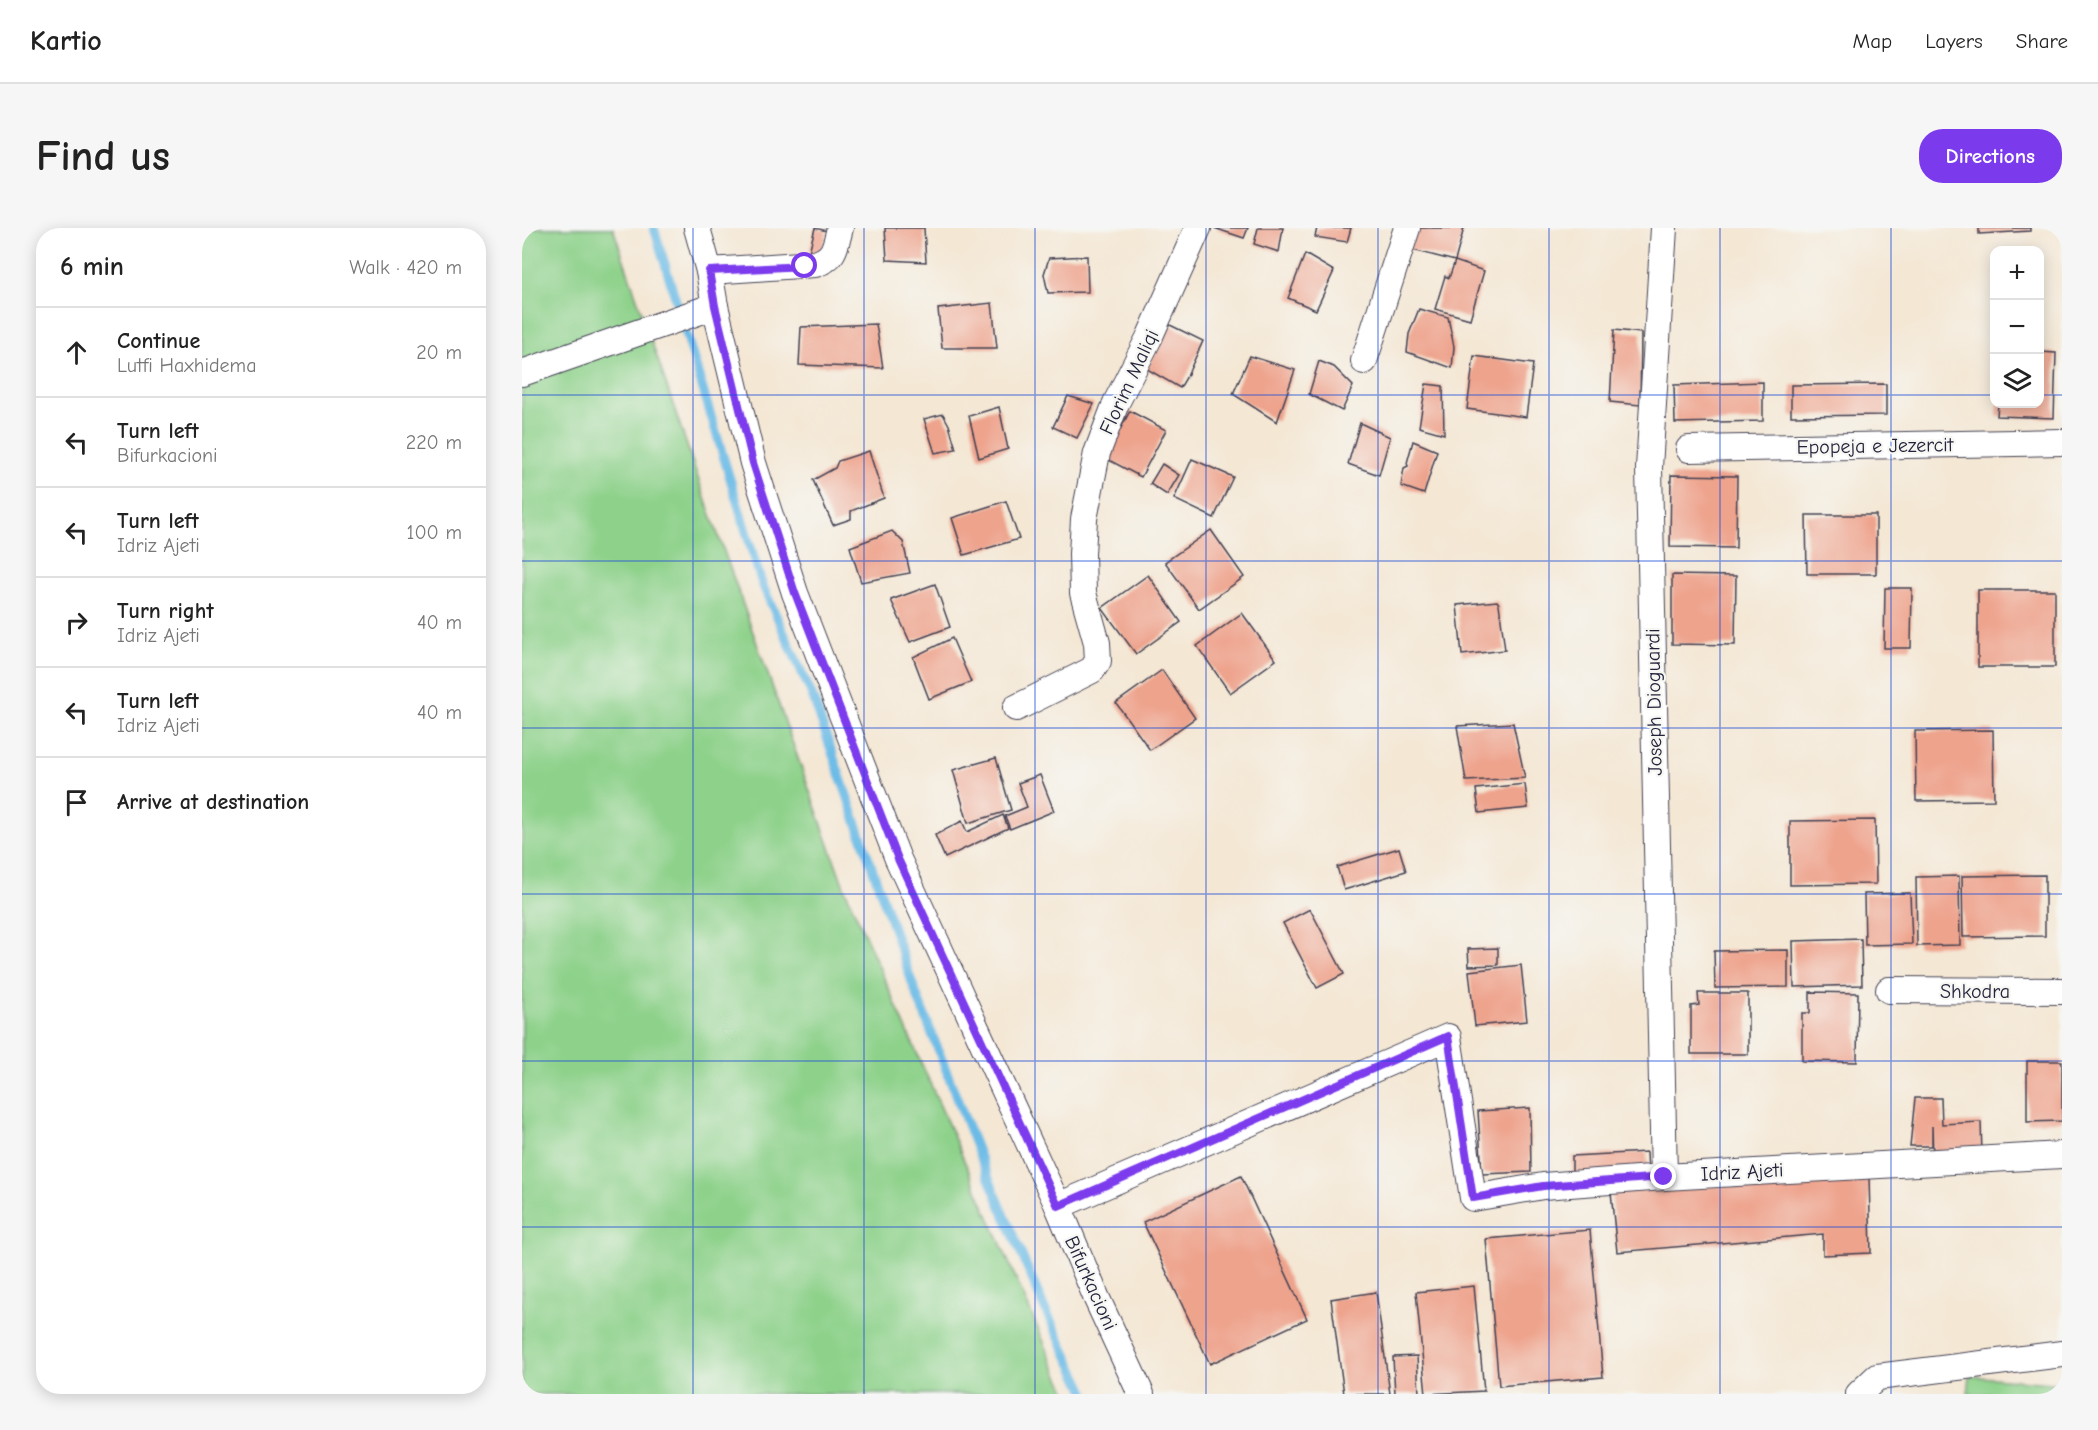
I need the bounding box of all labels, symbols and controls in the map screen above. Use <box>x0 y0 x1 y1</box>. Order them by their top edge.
text: Kartio <box>30 25 102 57</box>
text: Map <box>1853 29 1892 53</box>
text: Layers <box>1925 29 1983 53</box>
text: Share <box>2016 29 2068 53</box>
button: Directions <box>1919 129 2062 183</box>
text: Find us <box>36 132 170 181</box>
map controls <box>1990 246 2044 408</box>
button: + <box>1990 246 2044 300</box>
text: 6 min <box>60 252 124 282</box>
route start <box>791 252 817 278</box>
text: Walk · 420 m <box>349 256 462 279</box>
button: − <box>1990 300 2044 354</box>
street label: Florim Maliqi <box>1095 326 1163 438</box>
text: Continue <box>117 328 200 354</box>
icon: ahead <box>60 336 93 369</box>
text: 20 m <box>416 341 462 364</box>
text: Lutfi Haxhidema <box>117 354 256 377</box>
button: layers <box>1990 354 2044 408</box>
text: Turn left <box>117 418 199 444</box>
icon: left <box>60 426 93 459</box>
text: 220 m <box>406 431 462 454</box>
street label: Epopeja e Jezercit <box>1796 433 1955 459</box>
text: Bifurkacioni <box>117 444 218 467</box>
text: Turn left <box>117 508 199 534</box>
icon: left <box>60 516 93 549</box>
text: 100 m <box>407 521 462 544</box>
text: Idriz Ajeti <box>117 534 200 557</box>
text: Turn right <box>117 598 214 624</box>
icon: right <box>60 606 93 639</box>
text: 40 m <box>417 611 462 634</box>
text: Idriz Ajeti <box>117 624 200 647</box>
street label: Joseph Dioguardi <box>1641 628 1667 776</box>
text: Turn left <box>117 688 199 714</box>
icon: left <box>60 696 93 729</box>
text: 40 m <box>417 701 462 724</box>
text: Idriz Ajeti <box>117 714 200 737</box>
icon: arrive <box>60 786 93 819</box>
text: Arrive at destination <box>117 789 309 815</box>
street label: Shkodra <box>1940 980 2010 1003</box>
street label: Idriz Ajeti <box>1700 1158 1784 1186</box>
route end <box>1650 1163 1676 1189</box>
street label: Bifurkacioni <box>1060 1232 1122 1334</box>

